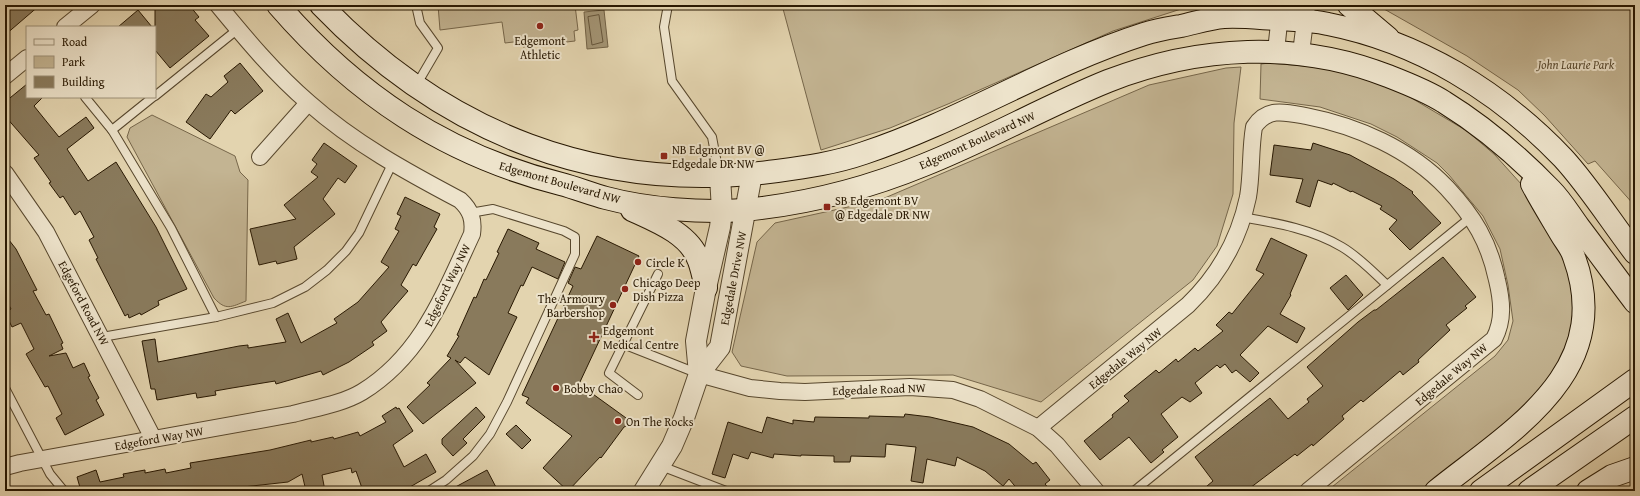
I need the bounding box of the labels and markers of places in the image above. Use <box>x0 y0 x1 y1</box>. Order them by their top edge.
marker: Edgemont Athletic <box>535 21 545 31</box>
place label: Edgemont Athletic <box>515 32 566 63</box>
place label: NB Edgmont BV @ Edgedale DR NW <box>672 141 765 172</box>
marker: NB Edgmont BV @ Edgedale DR NW <box>659 151 669 161</box>
place label: SB Edgemont BV @ Edgedale DR NW <box>835 192 931 223</box>
marker: SB Edgemont BV @ Edgedale DR NW <box>822 202 832 212</box>
place label: Circle K <box>646 254 685 271</box>
marker: Circle K <box>633 257 643 267</box>
place label: Chicago Deep Dish Pizza <box>633 274 701 305</box>
marker: Chicago Deep Dish Pizza <box>620 284 630 294</box>
place label: The Armoury Barbershop <box>538 290 606 321</box>
marker: The Armoury Barbershop <box>608 300 618 310</box>
place label: Edgemont Medical Centre <box>603 322 679 353</box>
marker: Edgemont Medical Centre <box>588 331 600 343</box>
place label: Bobby Chao <box>564 380 623 397</box>
marker: Bobby Chao <box>551 383 561 393</box>
place label: On The Rocks <box>626 413 694 430</box>
marker: On The Rocks <box>613 416 623 426</box>

